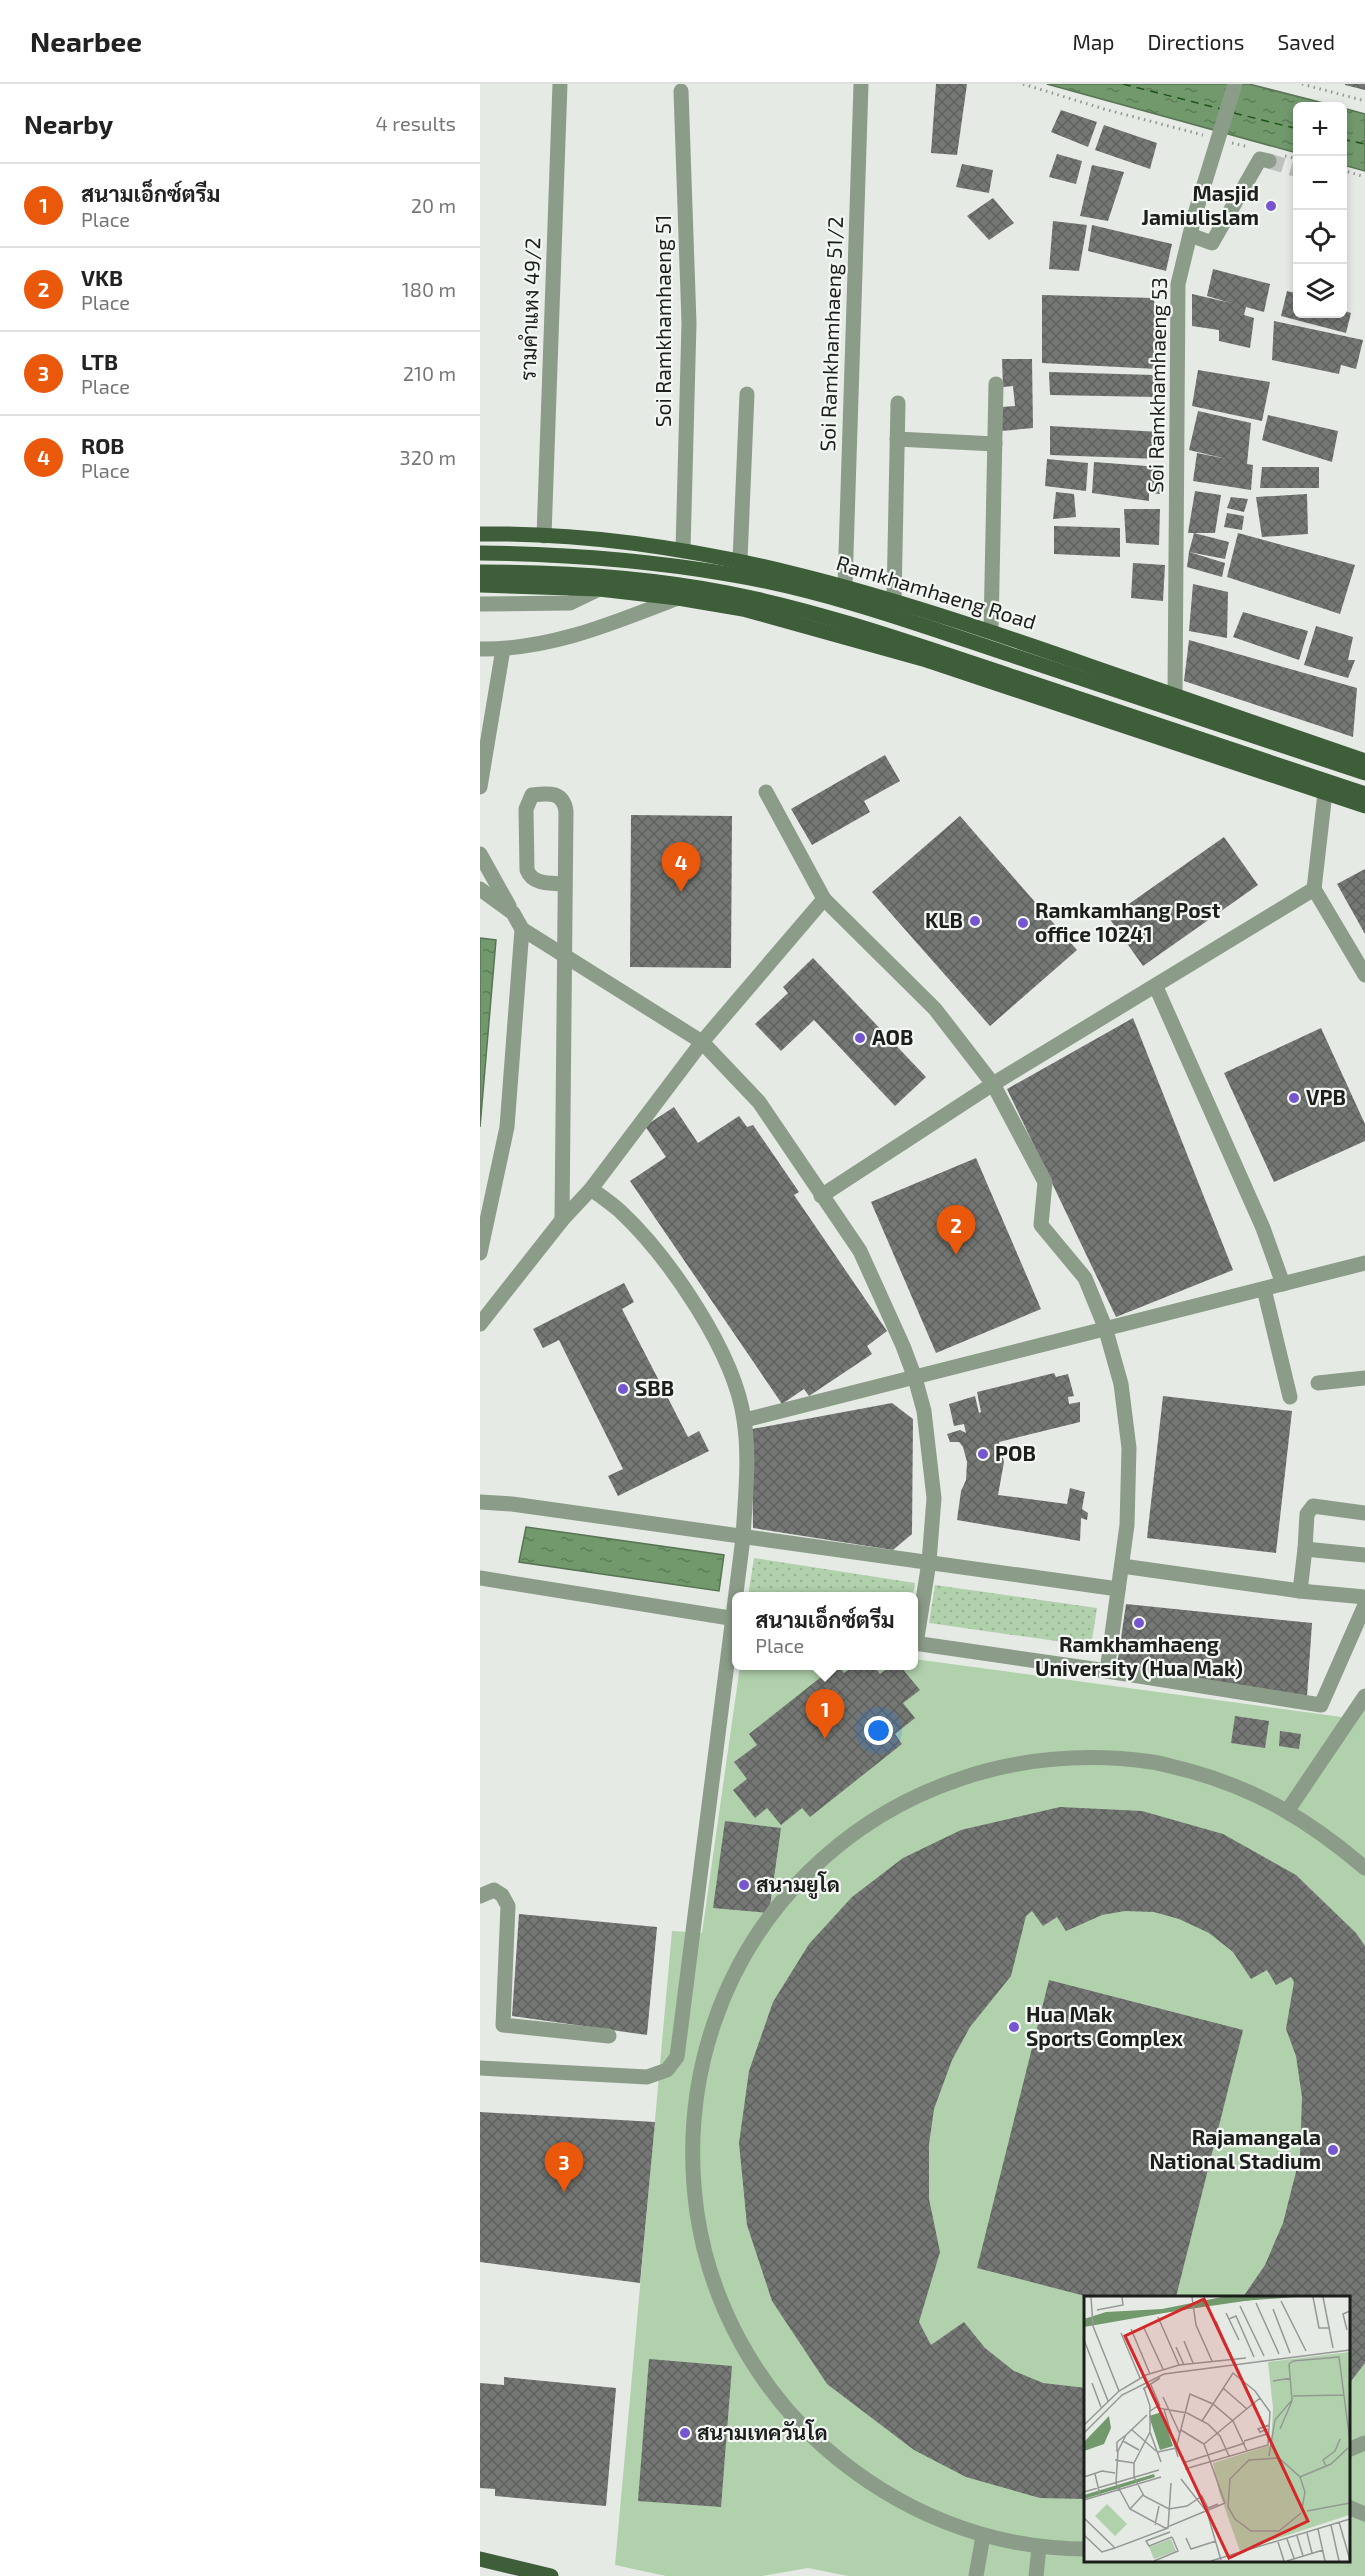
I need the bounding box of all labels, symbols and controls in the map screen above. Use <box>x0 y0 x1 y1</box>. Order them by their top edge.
text: Nearbee <box>30 24 142 58</box>
text: Map <box>1072 29 1115 54</box>
text: Directions <box>1148 29 1244 54</box>
text: Saved <box>1277 29 1335 54</box>
map controls <box>1293 102 1347 318</box>
button: + <box>1293 102 1347 156</box>
text: Nearby <box>24 108 113 139</box>
text: 4 results <box>376 111 456 135</box>
button: − <box>1293 156 1347 210</box>
text: สนามเอ็กซ์ตรีม <box>81 180 220 206</box>
place label: Masjid Jamiulislam <box>1141 180 1259 229</box>
text: 1 <box>39 193 48 217</box>
text: 20 m <box>411 193 456 217</box>
marker: Masjid Jamiulislam <box>1264 199 1278 213</box>
text: Place <box>81 207 130 231</box>
button: locate <box>1293 210 1347 264</box>
street label: Soi Ramkhamhaeng 51 <box>650 215 675 427</box>
street label: Soi Ramkhamhaeng 51/2 <box>814 216 847 452</box>
street label: รามคำแหง 49/2 <box>515 237 544 381</box>
text: VKB <box>81 264 123 290</box>
button: layers <box>1293 264 1347 318</box>
text: 2 <box>38 277 49 301</box>
text: 180 m <box>402 277 456 301</box>
street label: Soi Ramkhamhaeng 53 <box>1142 277 1171 493</box>
text: Place <box>81 290 130 314</box>
text: LTB <box>81 348 118 374</box>
text: 3 <box>38 361 49 385</box>
text: 210 m <box>403 361 456 385</box>
text: Place <box>81 374 130 398</box>
text: ROB <box>81 432 124 458</box>
text: 4 <box>37 445 50 469</box>
text: 320 m <box>400 445 456 469</box>
text: Place <box>81 458 130 482</box>
street label: Ramkhamhaeng Road <box>833 549 1039 634</box>
pin: 4 <box>662 842 700 892</box>
place label: Ramkamhang Post office 10241 <box>1035 897 1221 946</box>
place label: KLB <box>925 907 963 932</box>
marker: KLB <box>968 914 982 928</box>
marker: Ramkamhang Post office 10241 <box>1016 916 1030 930</box>
place label: AOB <box>872 1024 913 1049</box>
marker: AOB <box>853 1031 867 1045</box>
place label: VPB <box>1306 1084 1346 1109</box>
marker: VPB <box>1287 1091 1301 1105</box>
pin: 2 <box>936 1206 976 1255</box>
place label: SBB <box>635 1375 674 1400</box>
marker: SBB <box>616 1382 630 1396</box>
place label: POB <box>995 1440 1036 1465</box>
marker: POB <box>976 1447 990 1461</box>
popup <box>732 1592 918 1670</box>
text: สนามเอ็กซ์ตรีม <box>755 1606 895 1632</box>
marker: Ramkhamhaeng University (Hua Mak) <box>1132 1616 1146 1630</box>
place label: Ramkhamhaeng University (Hua Mak) <box>1035 1631 1243 1681</box>
text: Place <box>755 1633 804 1657</box>
pin: 1 <box>806 1690 844 1739</box>
your location <box>864 1716 893 1745</box>
place label: สนามยูโด <box>756 1871 840 1899</box>
marker: สนามยูโด <box>737 1878 751 1892</box>
place label: Hua Mak Sports Complex <box>1026 2001 1183 2050</box>
marker: Hua Mak Sports Complex <box>1007 2020 1021 2034</box>
place label: Rajamangala National Stadium <box>1149 2124 1321 2173</box>
pin: 3 <box>544 2142 584 2192</box>
marker: Rajamangala National Stadium <box>1326 2143 1340 2157</box>
inset map <box>1084 2296 1350 2561</box>
place label: สนามเทควันโด <box>697 2419 828 2444</box>
marker: สนามเทควันโด <box>678 2426 692 2440</box>

